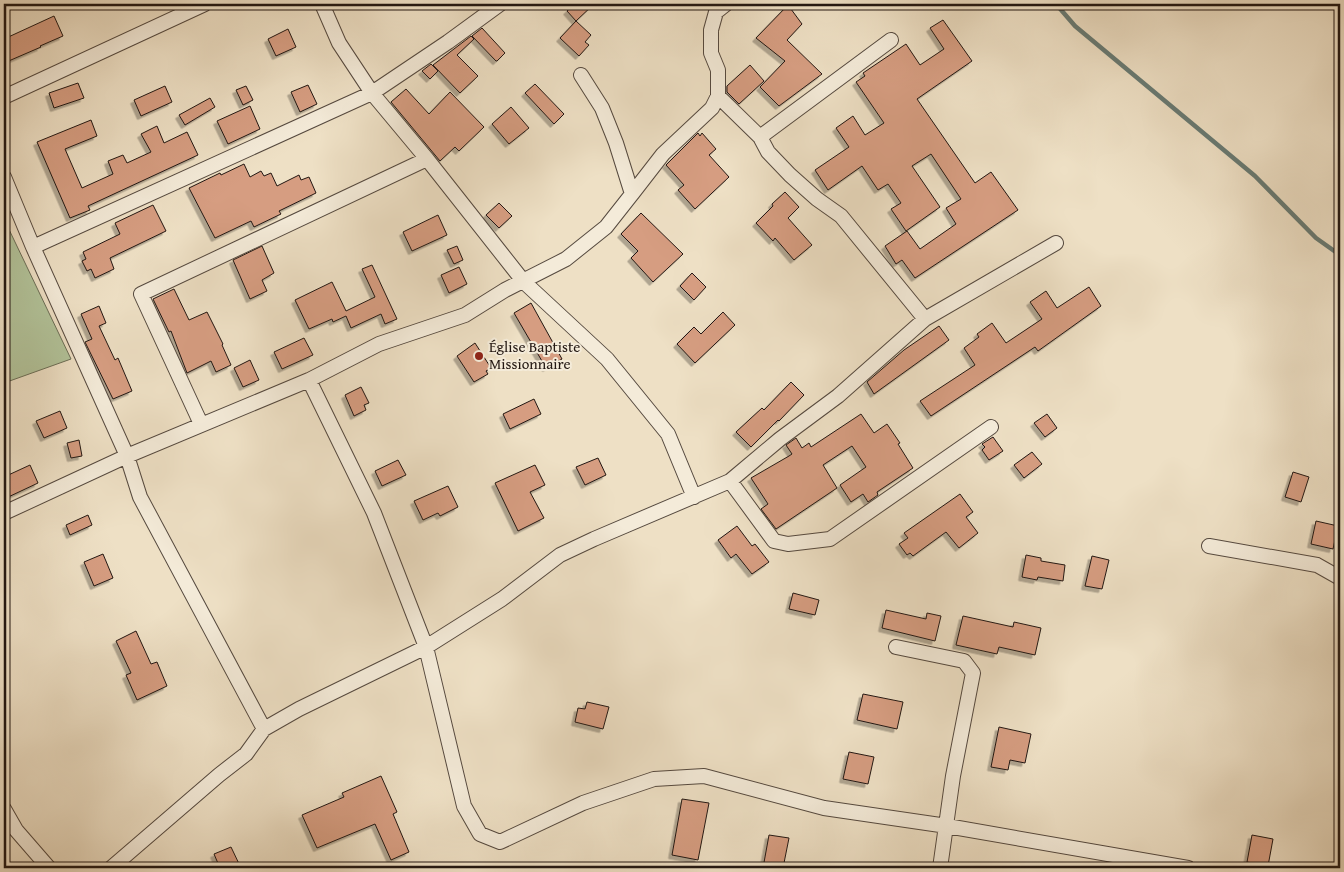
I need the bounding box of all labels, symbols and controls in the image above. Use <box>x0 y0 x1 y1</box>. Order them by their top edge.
place label: Église Baptiste Missionnaire <box>489 336 580 374</box>
marker: Église Baptiste Missionnaire <box>473 350 485 362</box>

